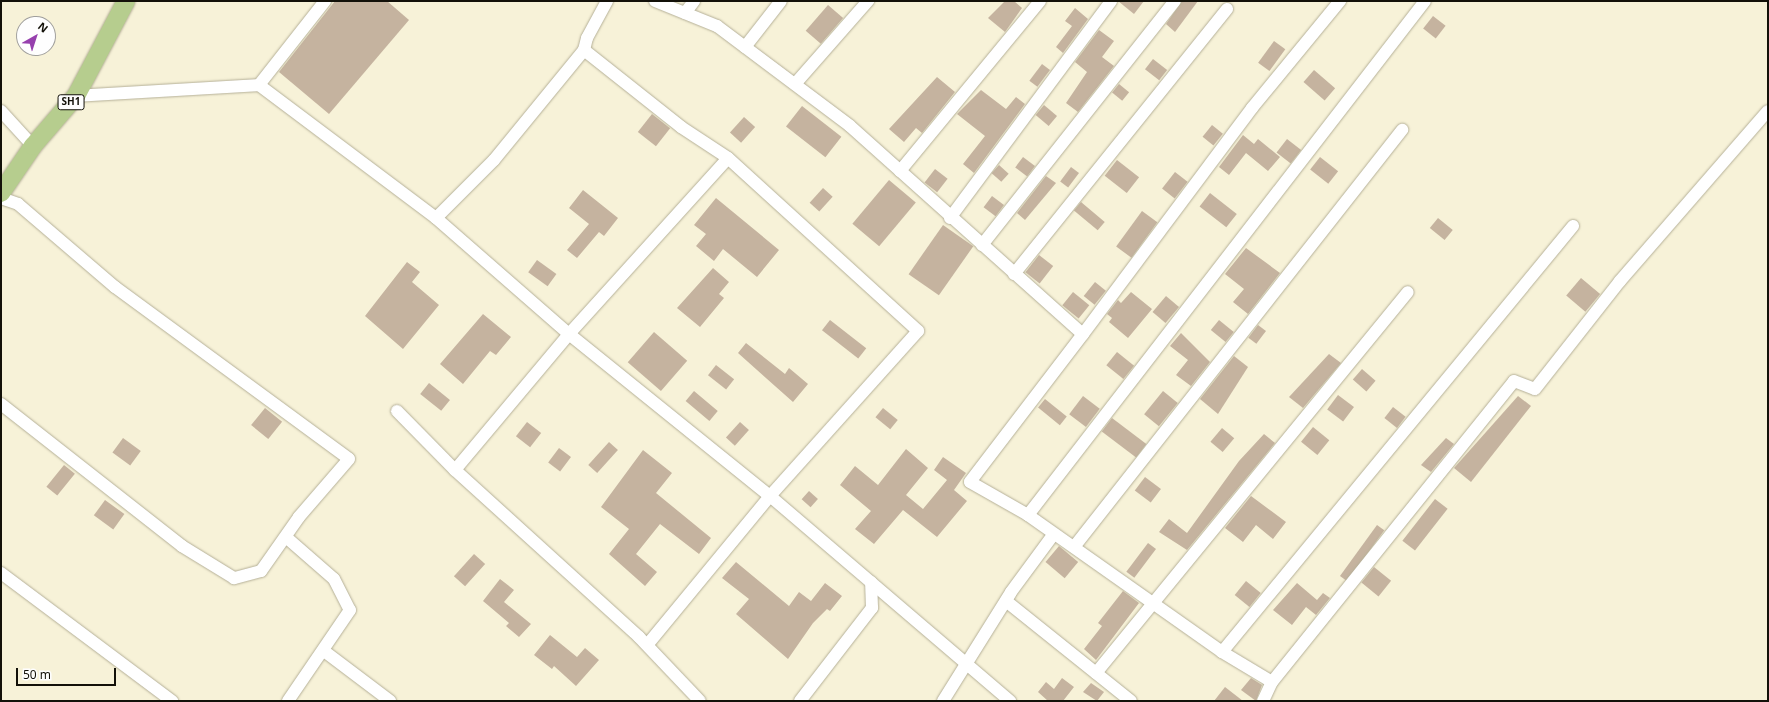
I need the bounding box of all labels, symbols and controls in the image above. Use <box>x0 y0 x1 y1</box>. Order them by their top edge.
north arrow <box>16 16 56 56</box>
text: N <box>35 18 51 36</box>
road number: SH1 <box>57 94 85 110</box>
scale bar <box>18 660 118 686</box>
text: 50 m <box>23 666 51 683</box>

